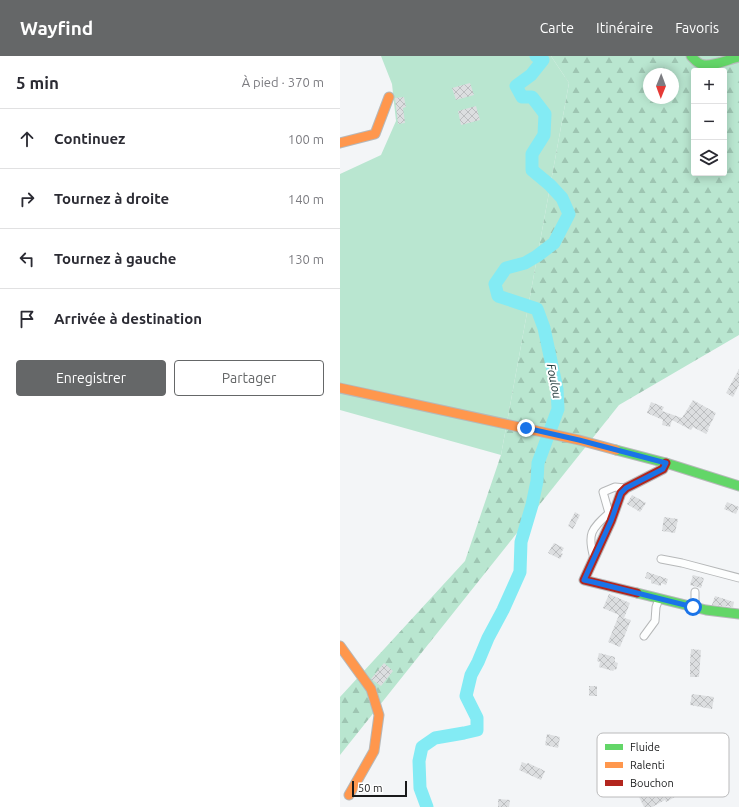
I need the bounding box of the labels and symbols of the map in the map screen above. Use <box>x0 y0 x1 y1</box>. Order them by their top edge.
north arrow <box>643 68 679 104</box>
water label: Foulou <box>545 362 564 400</box>
route end <box>517 419 535 437</box>
route start <box>684 598 702 616</box>
legend <box>597 733 729 797</box>
text: Fluide <box>630 741 660 753</box>
text: Ralenti <box>630 759 665 771</box>
text: Bouchon <box>630 777 674 789</box>
scale bar <box>352 779 407 798</box>

